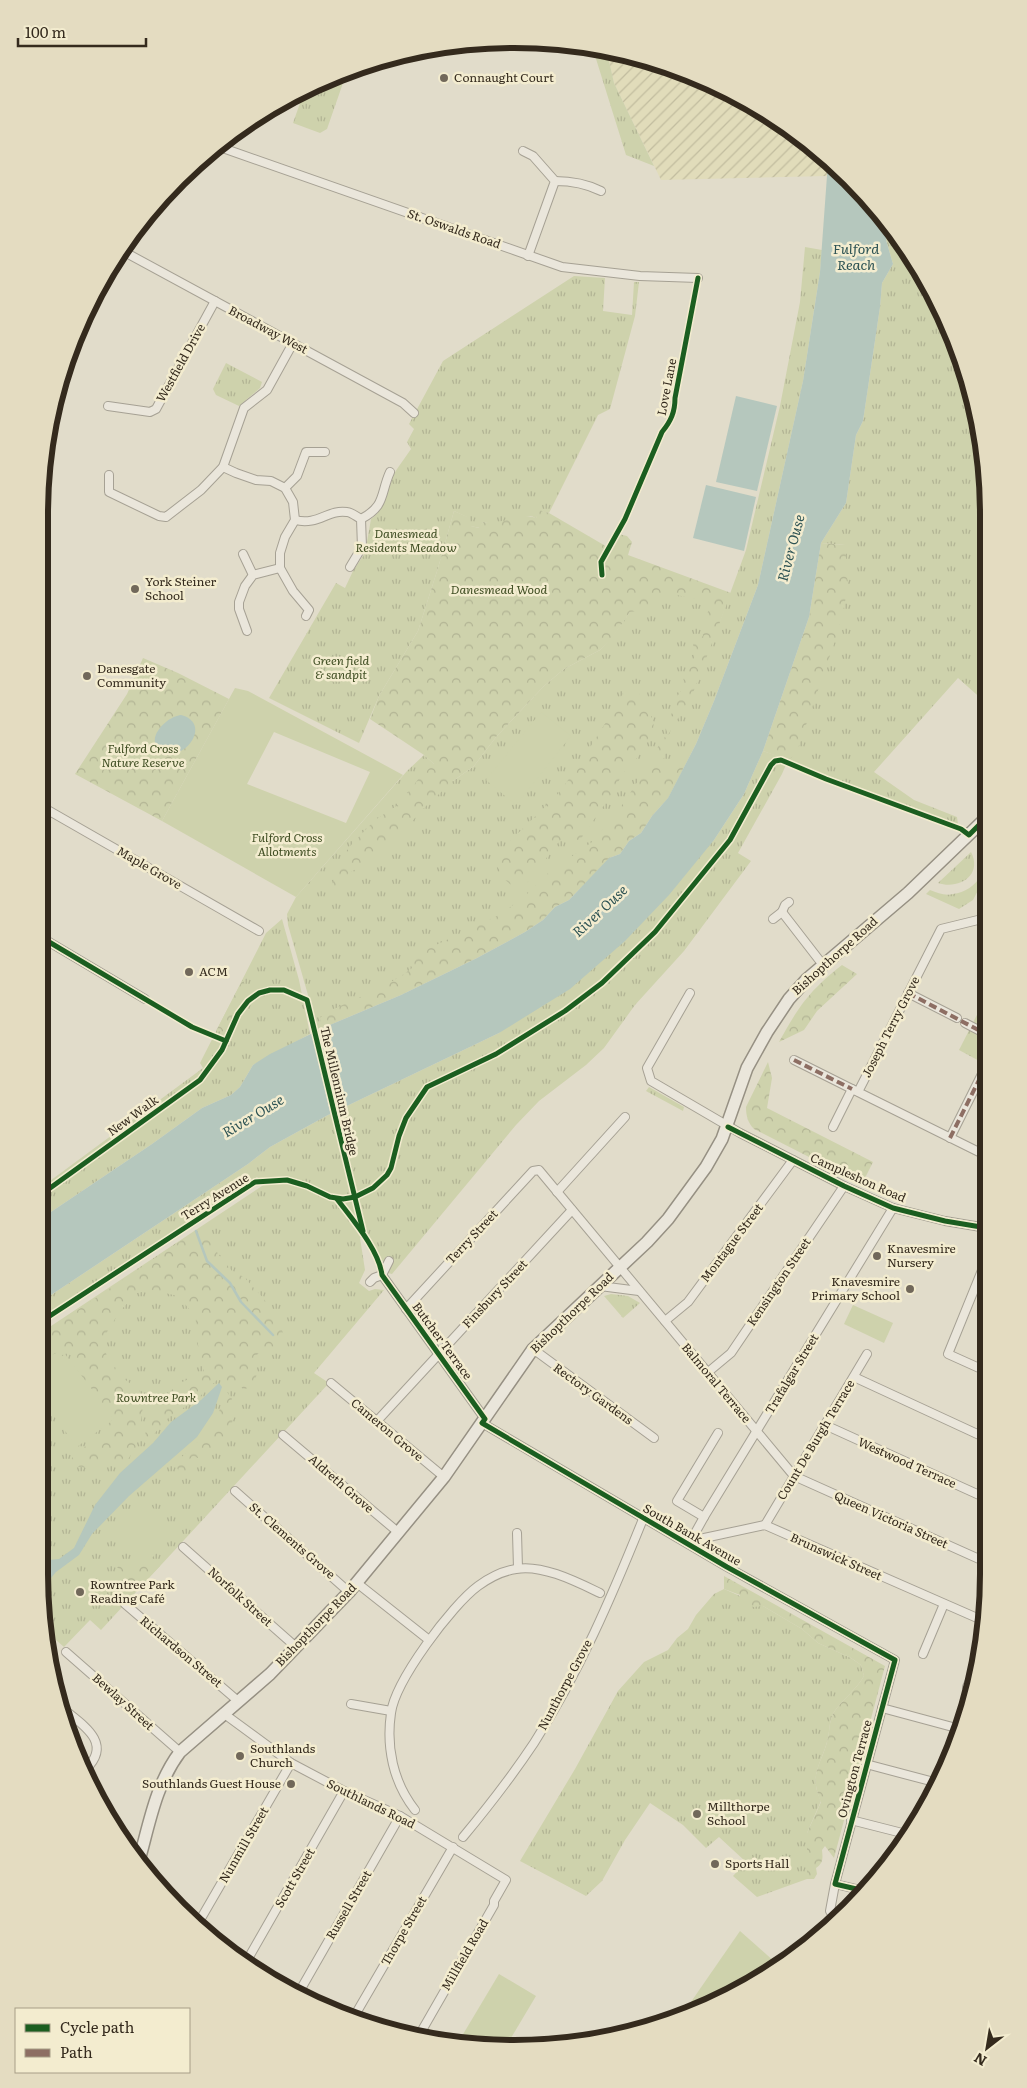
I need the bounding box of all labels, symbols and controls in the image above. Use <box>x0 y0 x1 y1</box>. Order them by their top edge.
scale bar <box>18 15 145 47</box>
text: 100 m <box>25 20 66 43</box>
place label: Connaught Court <box>454 68 554 86</box>
marker: Connaught Court <box>438 72 450 84</box>
street label: St. Oswalds Road <box>405 204 504 253</box>
water label: Fulford Reach <box>833 238 879 274</box>
street label: Broadway West <box>226 301 312 358</box>
street label: Westfield Drive <box>151 320 209 405</box>
street label: Love Lane <box>652 357 680 417</box>
water label: River Ouse <box>771 512 809 583</box>
park label: Danesmead Residents Meadow <box>355 524 457 556</box>
place label: York Steiner School <box>145 572 217 604</box>
park label: Danesmead Wood <box>451 580 548 598</box>
marker: York Steiner School <box>129 583 141 595</box>
park label: Green field & sandpit <box>313 651 369 683</box>
place label: Danesgate Community <box>97 659 166 691</box>
marker: Danesgate Community <box>81 670 93 682</box>
park label: Fulford Cross Nature Reserve <box>102 739 185 771</box>
park label: Fulford Cross Allotments <box>251 828 323 860</box>
street label: Maple Grove <box>114 841 185 893</box>
water label: River Ouse <box>567 879 631 941</box>
street label: Bishopthorpe Road <box>788 911 882 999</box>
place label: ACM <box>199 962 228 980</box>
marker: ACM <box>183 966 195 978</box>
street label: Joseph Terry Grove <box>857 973 923 1080</box>
street label: The Millennium Bridge <box>316 1024 364 1157</box>
water label: River Ouse <box>218 1089 287 1141</box>
street label: New Walk <box>103 1090 162 1140</box>
street label: Campleshon Road <box>808 1148 910 1207</box>
street label: Terry Avenue <box>177 1168 252 1224</box>
street label: Montague Street <box>695 1199 767 1286</box>
street label: Terry Street <box>441 1205 502 1268</box>
street label: Kensington Street <box>742 1234 815 1329</box>
place label: Knavesmire Nursery <box>887 1239 956 1271</box>
marker: Knavesmire Nursery <box>871 1250 883 1262</box>
street label: Finsbury Street <box>458 1255 531 1332</box>
street label: Bishopthorpe Road <box>526 1267 618 1357</box>
place label: Knavesmire Primary School <box>811 1272 900 1304</box>
marker: Knavesmire Primary School <box>904 1283 916 1295</box>
street label: Butcher Terrace <box>408 1298 477 1383</box>
street label: Trafalgar Street <box>760 1330 822 1417</box>
street label: Balmoral Terrace <box>678 1338 756 1426</box>
street label: Rectory Gardens <box>550 1358 638 1429</box>
street label: Count De Burgh Terrace <box>772 1376 858 1503</box>
park label: Rowntree Park <box>116 1388 197 1406</box>
street label: Cameron Grove <box>348 1394 428 1465</box>
street label: Westwood Terrace <box>855 1432 959 1492</box>
street label: Aldreth Grove <box>305 1450 378 1517</box>
street label: Queen Victoria Street <box>832 1486 951 1552</box>
street label: St. Clements Grove <box>246 1498 340 1583</box>
street label: South Bank Avenue <box>640 1499 745 1570</box>
street label: Brunswick Street <box>788 1528 885 1584</box>
street label: Norfolk Street <box>204 1562 277 1630</box>
place label: Rowntree Park Reading Café <box>90 1575 175 1607</box>
street label: Bishopthorpe Road <box>271 1578 360 1670</box>
marker: Rowntree Park Reading Café <box>74 1586 86 1598</box>
street label: Richardson Street <box>136 1611 227 1691</box>
street label: Nunthorpe Grove <box>533 1636 596 1733</box>
street label: Bewlay Street <box>89 1669 159 1734</box>
street label: Ovington Terrace <box>832 1718 876 1820</box>
place label: Southlands Church <box>250 1739 316 1771</box>
marker: Southlands Church <box>234 1750 246 1762</box>
place label: Southlands Guest House <box>142 1774 281 1792</box>
street label: Southlands Road <box>324 1774 419 1833</box>
marker: Southlands Guest House <box>285 1778 297 1790</box>
place label: Millthorpe School <box>707 1797 770 1829</box>
street label: Nunmill Street <box>214 1803 272 1886</box>
marker: Millthorpe School <box>691 1808 703 1820</box>
street label: Scott Street <box>270 1844 319 1911</box>
place label: Sports Hall <box>725 1854 789 1872</box>
marker: Sports Hall <box>709 1858 721 1870</box>
street label: Russell Street <box>321 1866 375 1943</box>
street label: Thorpe Street <box>376 1892 430 1969</box>
street label: Millfield Road <box>436 1915 492 1994</box>
legend <box>15 2008 190 2073</box>
text: Cycle path <box>60 2015 135 2038</box>
north arrow <box>962 2023 1012 2073</box>
text: Path <box>60 2040 93 2063</box>
text: N <box>969 2048 990 2072</box>

